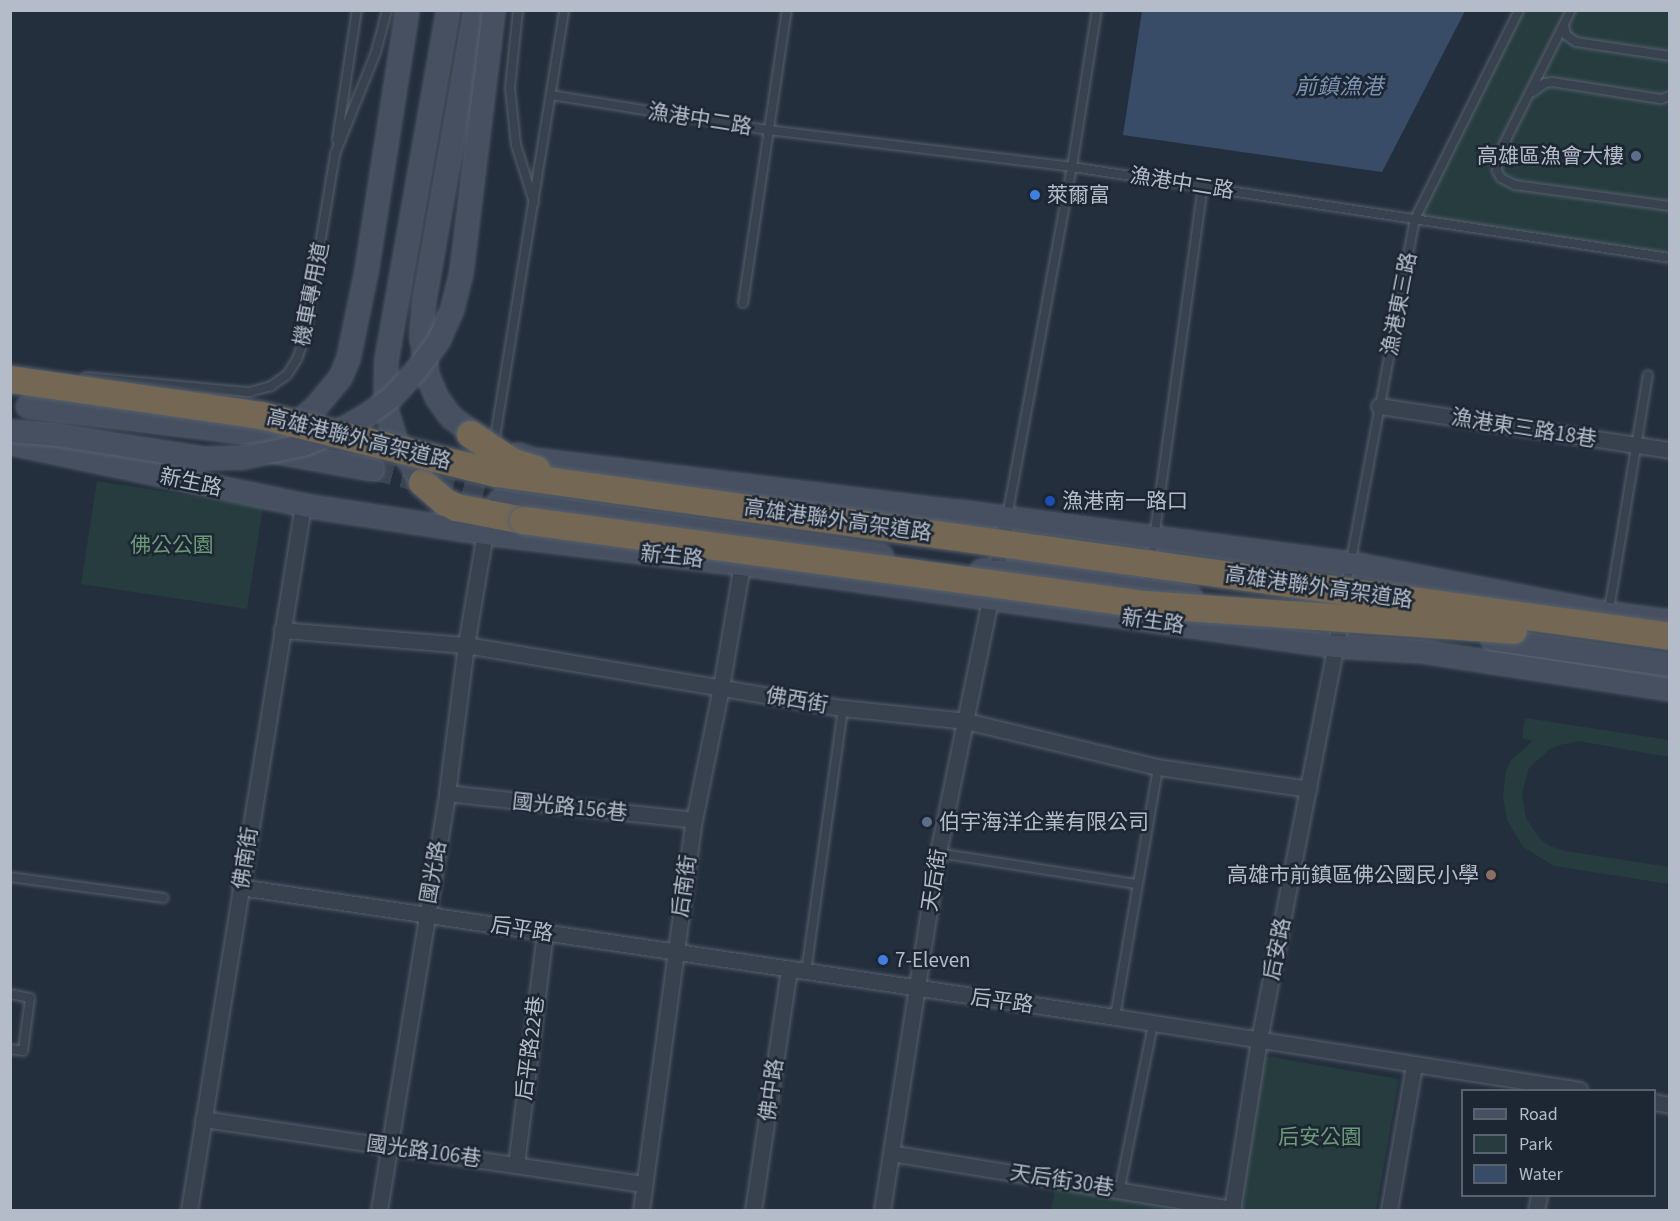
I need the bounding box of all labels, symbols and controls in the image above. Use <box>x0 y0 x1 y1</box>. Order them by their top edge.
water label: 前鎮漁港 <box>1295 75 1383 101</box>
street label: 漁港中二路 <box>646 98 754 140</box>
place label: 高雄區漁會大樓 <box>1477 143 1624 169</box>
marker: 高雄區漁會大樓 <box>1629 149 1643 163</box>
street label: 漁港中二路 <box>1128 162 1236 204</box>
place label: 萊爾富 <box>1047 182 1110 208</box>
marker: 萊爾富 <box>1028 188 1042 202</box>
street label: 機車專用道 <box>289 240 333 348</box>
street label: 漁港東三路 <box>1377 250 1421 358</box>
street label: 高雄港聯外高架道路 <box>264 404 454 474</box>
street label: 漁港東三路18巷 <box>1449 404 1599 452</box>
street label: 新生路 <box>158 463 224 501</box>
place label: 漁港南一路口 <box>1062 488 1188 514</box>
street label: 高雄港聯外高架道路 <box>743 494 933 546</box>
marker: 漁港南一路口 <box>1043 494 1057 508</box>
park label: 佛公公園 <box>130 532 214 558</box>
street label: 新生路 <box>639 540 705 572</box>
street label: 高雄港聯外高架道路 <box>1224 561 1414 613</box>
street label: 新生路 <box>1120 604 1186 638</box>
street label: 佛西街 <box>764 682 830 718</box>
street label: 國光路156巷 <box>511 788 629 826</box>
place label: 伯宇海洋企業有限公司 <box>939 809 1149 835</box>
marker: 伯宇海洋企業有限公司 <box>920 815 934 829</box>
street label: 佛南街 <box>228 825 262 891</box>
street label: 國光路 <box>415 839 451 905</box>
street label: 天后街 <box>917 847 951 913</box>
street label: 后南街 <box>667 853 701 919</box>
place label: 高雄市前鎮區佛公國民小學 <box>1227 862 1479 888</box>
marker: 高雄市前鎮區佛公國民小學 <box>1484 868 1498 882</box>
street label: 后平路 <box>489 912 555 946</box>
street label: 后安路 <box>1259 916 1295 982</box>
place label: 7-Eleven <box>895 947 971 973</box>
marker: 7-Eleven <box>876 953 890 967</box>
street label: 后平路 <box>969 984 1035 1018</box>
street label: 后平路22巷 <box>511 994 549 1102</box>
street label: 佛中路 <box>754 1057 788 1123</box>
legend <box>1461 1089 1656 1197</box>
text: Road <box>1519 1102 1558 1127</box>
park label: 后安公園 <box>1278 1124 1362 1150</box>
street label: 國光路106巷 <box>365 1130 483 1172</box>
text: Park <box>1519 1132 1553 1157</box>
street label: 天后街30巷 <box>1008 1159 1116 1201</box>
text: Water <box>1519 1162 1563 1187</box>

